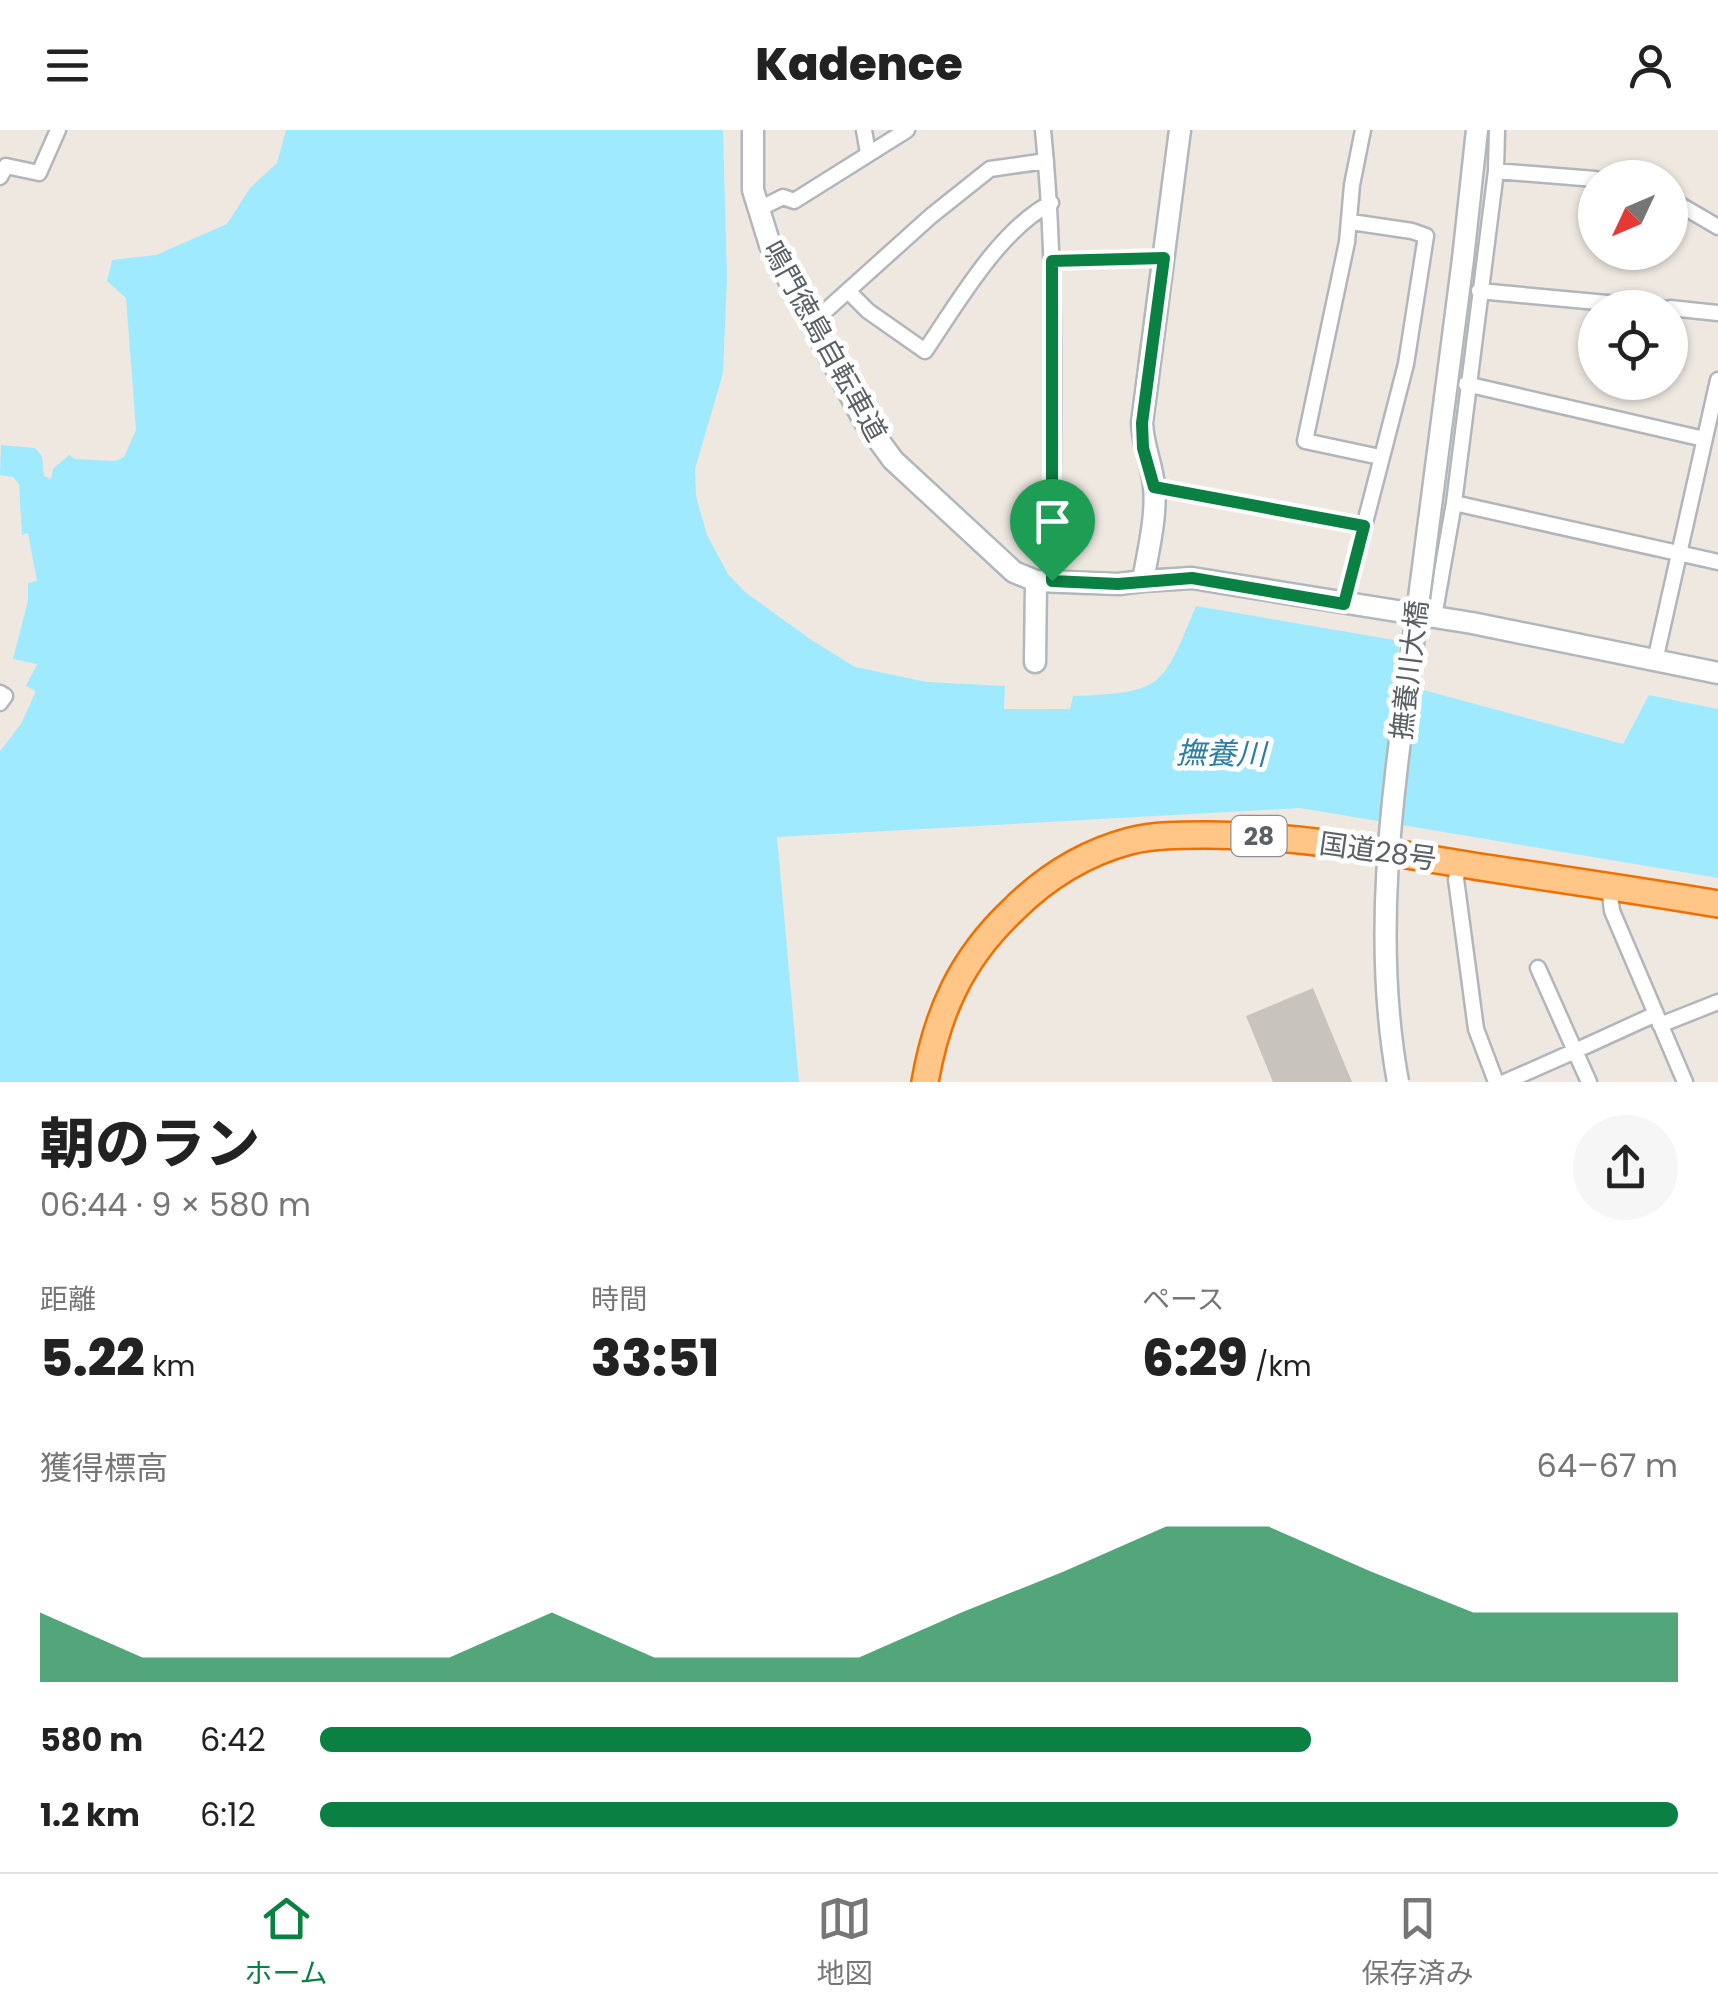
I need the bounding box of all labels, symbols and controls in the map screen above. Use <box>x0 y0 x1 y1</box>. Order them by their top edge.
text: Kadence <box>755 33 963 96</box>
icon: menu <box>40 38 95 93</box>
icon: person <box>1623 38 1678 93</box>
north arrow <box>1578 160 1688 270</box>
map controls <box>1578 160 1688 400</box>
street label: 鳴門徳島自転車道 <box>753 234 896 449</box>
button: locate <box>1578 290 1688 400</box>
pin <box>1010 479 1095 582</box>
icon: arrive <box>1025 494 1080 549</box>
street label: 撫養川大橋 <box>1382 598 1437 742</box>
water label: 撫養川 <box>1176 731 1269 776</box>
road number: 28 <box>1232 816 1286 856</box>
street label: 国道28号 <box>1317 824 1439 879</box>
text: 朝のラン <box>40 1105 260 1182</box>
button: share <box>1573 1115 1678 1220</box>
text: 06:44 · 9 × 580 m <box>40 1182 311 1227</box>
text: 距離 <box>40 1280 96 1319</box>
text: 時間 <box>591 1280 647 1319</box>
text: ペース <box>1142 1280 1225 1319</box>
text: 5.22 <box>40 1323 145 1394</box>
text: 33:51 <box>591 1323 719 1394</box>
text: 6:29 <box>1142 1323 1248 1394</box>
text: km <box>145 1347 195 1386</box>
text: /km <box>1248 1347 1312 1386</box>
text: 64–67 m <box>1537 1443 1678 1488</box>
text: 獲得標高 <box>40 1445 168 1490</box>
text: 580 m <box>40 1717 143 1762</box>
text: 6:42 <box>200 1717 266 1762</box>
text: 1.2 km <box>40 1792 140 1837</box>
text: 6:12 <box>200 1792 256 1837</box>
tab: ホーム <box>244 1891 328 1995</box>
tab: 地図 <box>817 1891 873 1995</box>
tab: 保存済み <box>1361 1891 1474 1995</box>

